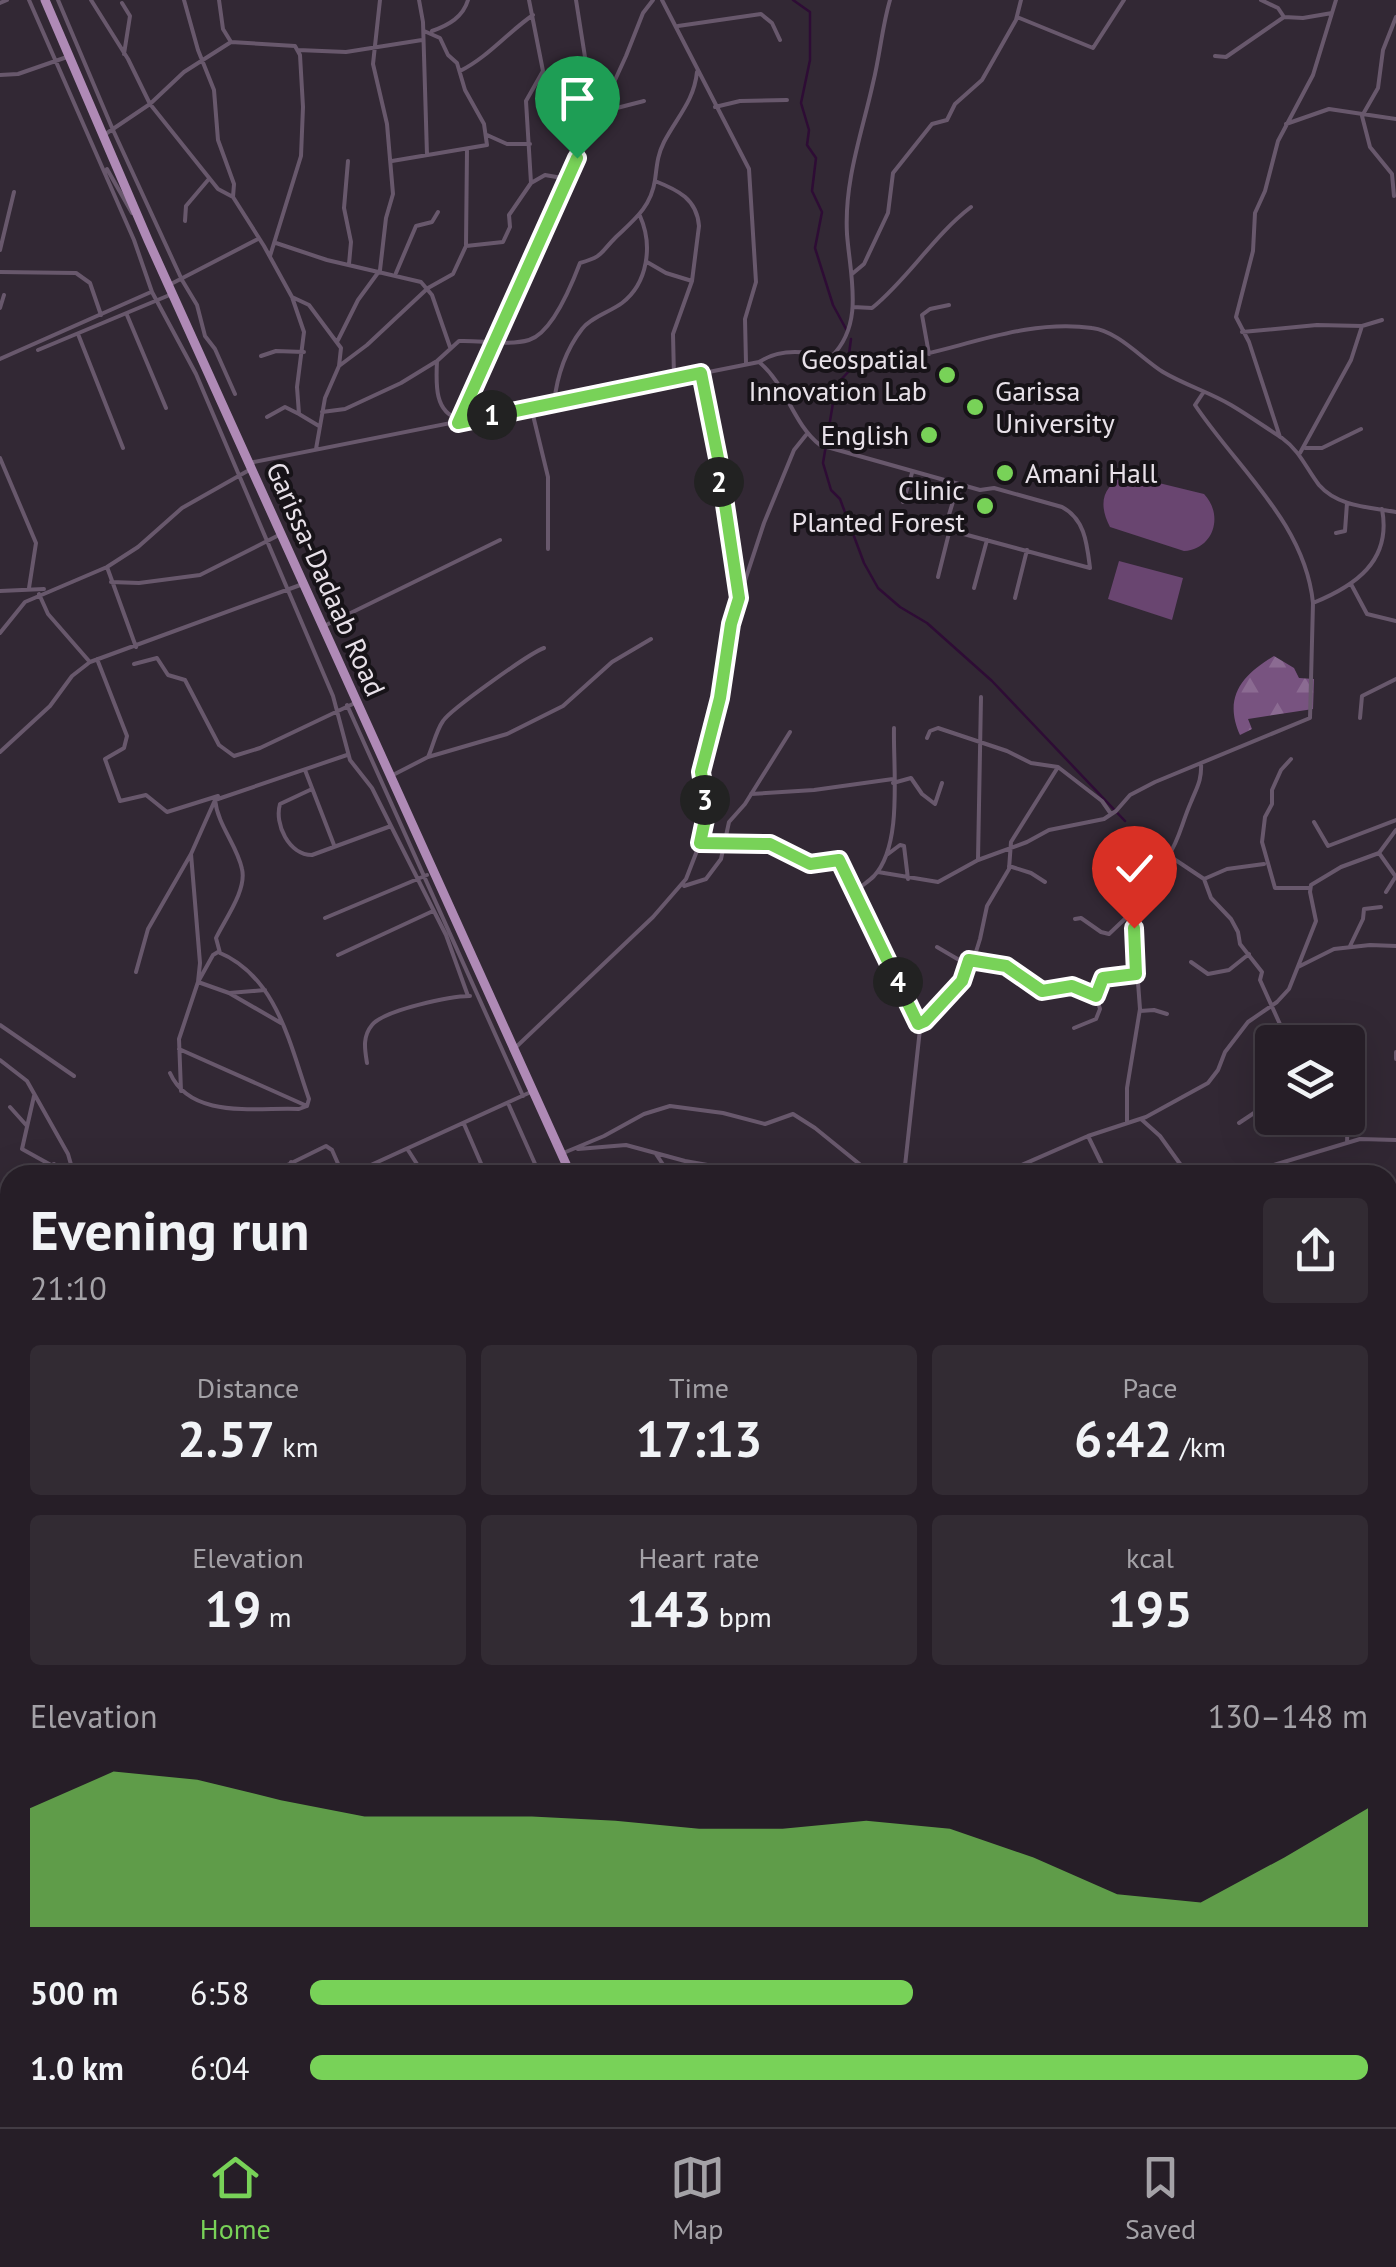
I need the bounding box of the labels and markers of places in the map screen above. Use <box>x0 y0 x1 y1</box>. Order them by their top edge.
pin <box>535 56 620 159</box>
place label: Geospatial Innovation Lab <box>748 340 927 409</box>
marker: Geospatial Innovation Lab <box>936 364 958 386</box>
place label: Garissa University <box>995 372 1115 441</box>
pin: 1 <box>467 390 517 440</box>
marker: Garissa University <box>964 396 986 418</box>
place label: English <box>821 416 909 453</box>
marker: English <box>918 424 940 446</box>
place label: Amani Hall <box>1025 454 1157 491</box>
pin: 2 <box>694 457 744 507</box>
marker: Amani Hall <box>994 462 1016 484</box>
place label: Clinic Planted Forest <box>792 471 965 540</box>
marker: Clinic Planted Forest <box>974 495 996 517</box>
pin: 3 <box>680 775 730 825</box>
pin <box>1092 826 1177 929</box>
pin: 4 <box>873 957 923 1007</box>

